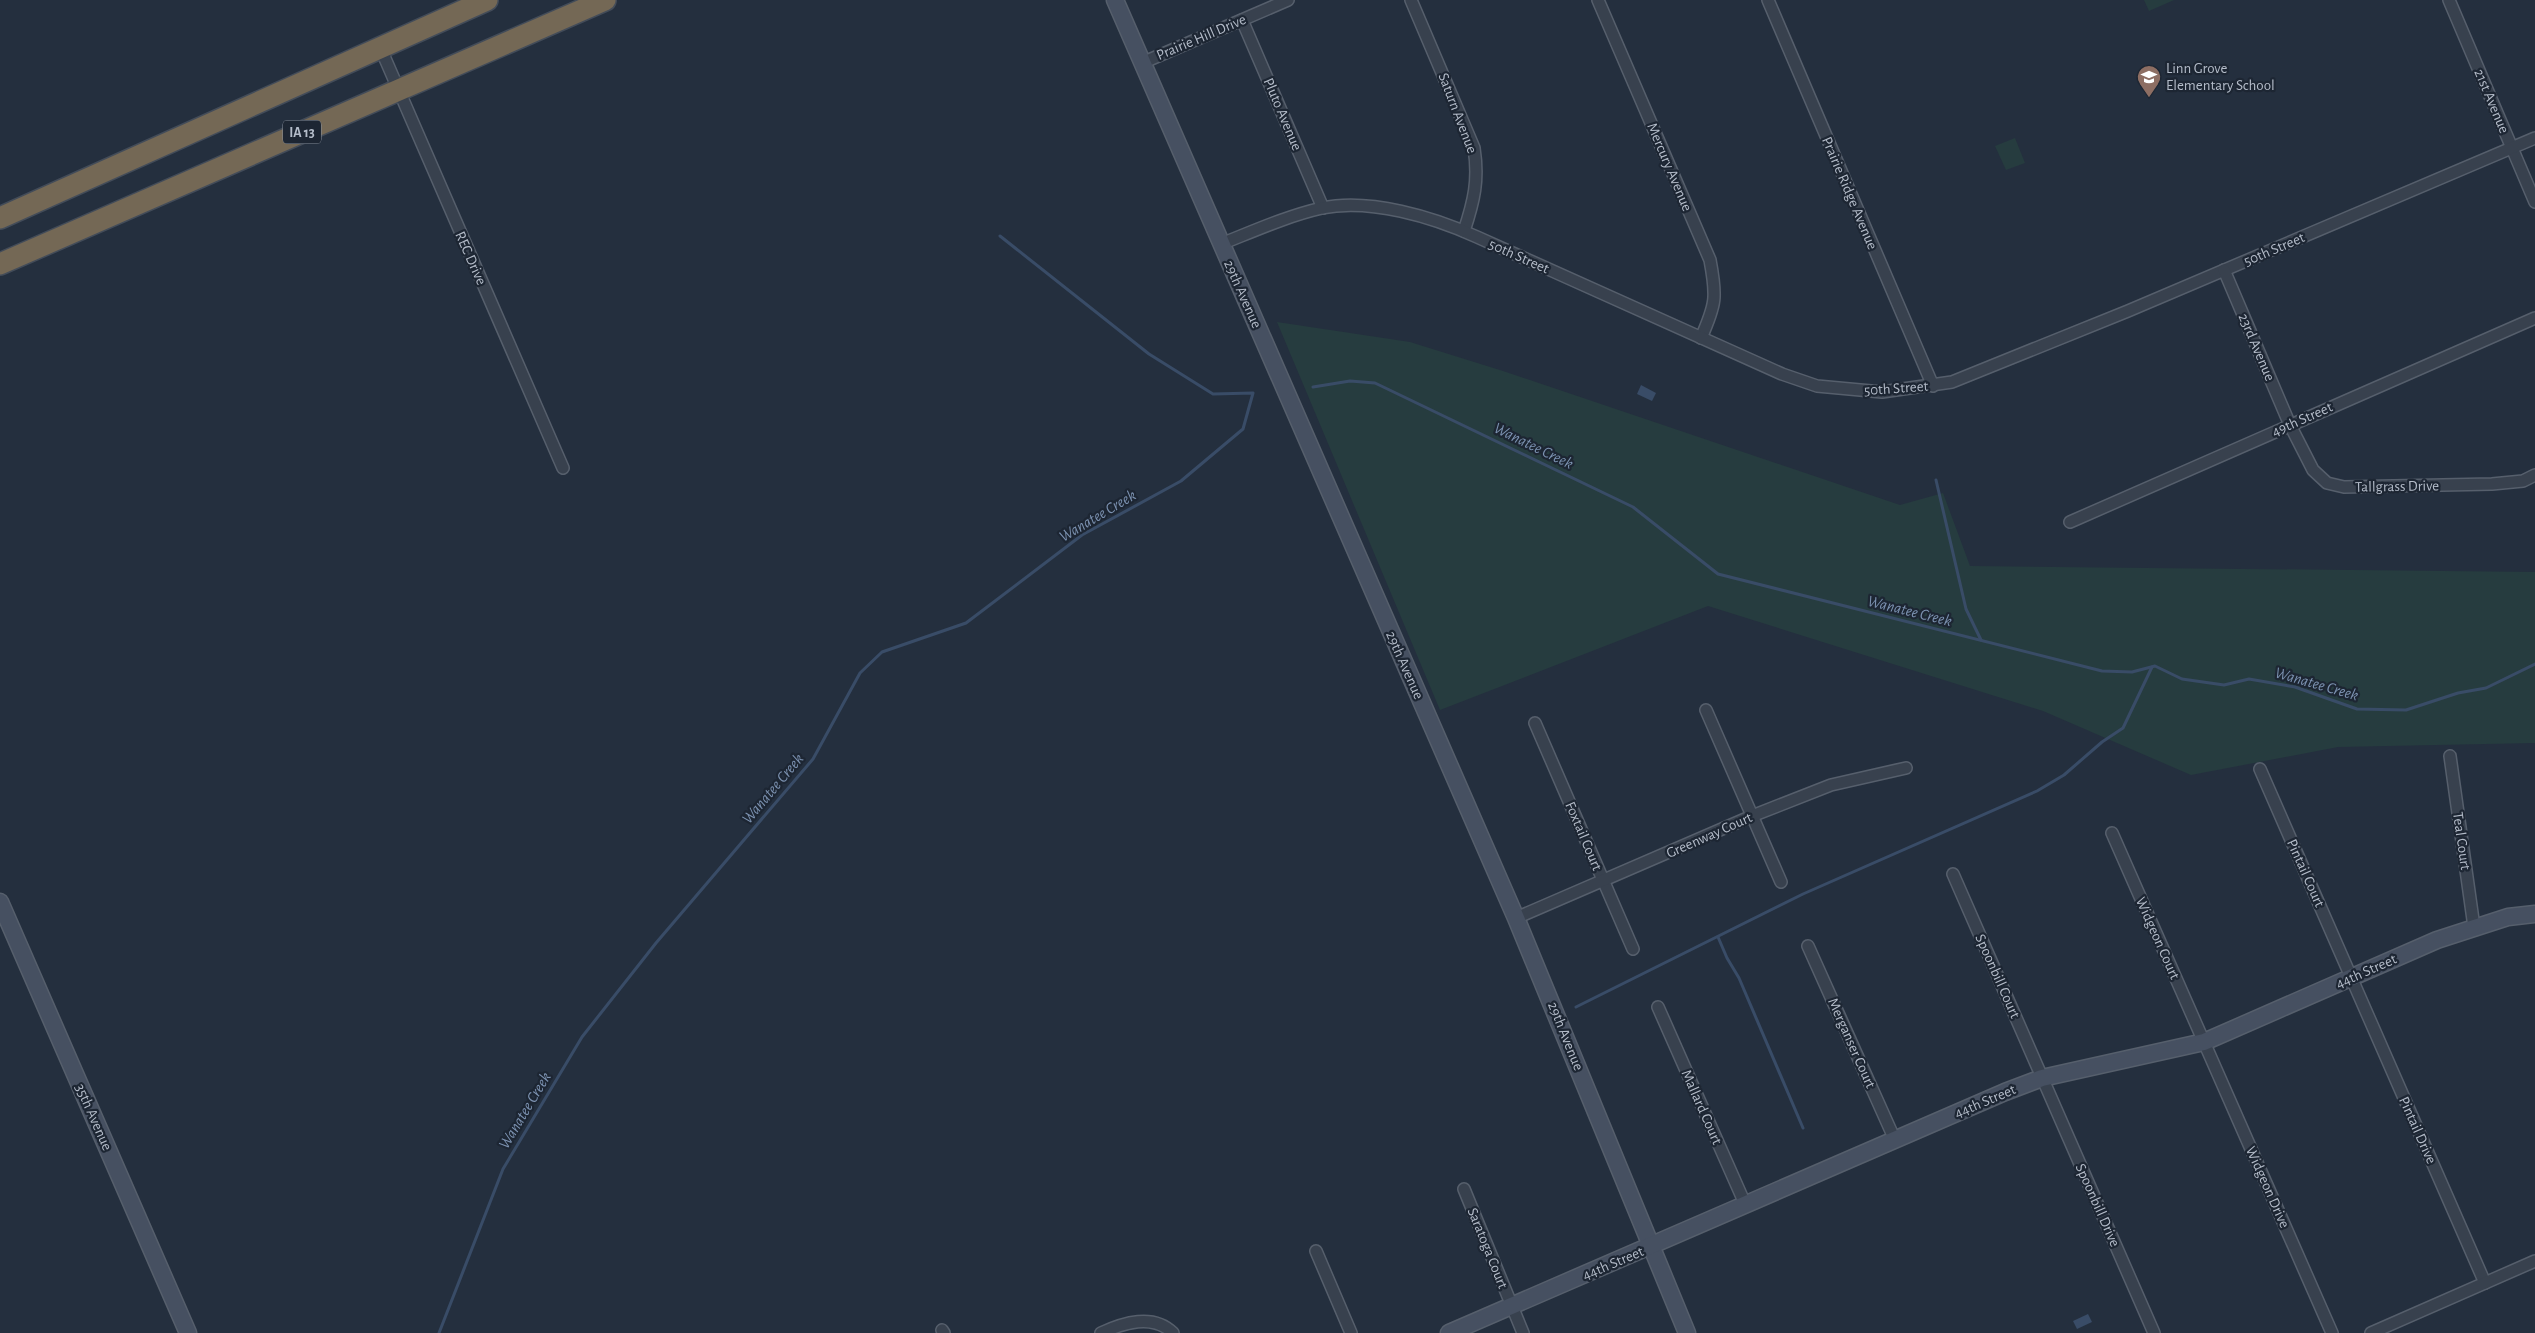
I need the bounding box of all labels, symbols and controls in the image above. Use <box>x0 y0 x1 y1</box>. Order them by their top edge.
street label: Prairie Hill Drive <box>1154 12 1248 63</box>
place label: Linn Grove Elementary School <box>2166 61 2275 93</box>
school or university icon: Linn Grove Elementary School <box>2136 64 2162 98</box>
street label: 21st Avenue <box>2471 67 2512 136</box>
street label: Saturn Avenue <box>1435 71 1480 156</box>
street label: Pluto Avenue <box>1261 76 1305 153</box>
road number: IA 13 <box>283 120 321 144</box>
street label: Mercury Avenue <box>1644 121 1695 214</box>
street label: Prairie Ridge Avenue <box>1819 135 1880 252</box>
street label: REC Drive <box>452 229 489 287</box>
street label: 50th Street <box>2242 230 2307 269</box>
street label: 50th Street <box>1486 236 1552 277</box>
street label: 29th Avenue <box>1221 258 1264 331</box>
street label: 23rd Avenue <box>2236 311 2278 383</box>
street label: 50th Street <box>1863 379 1929 398</box>
street label: 49th Street <box>2270 399 2335 439</box>
water label: Wanatee Creek <box>1491 420 1576 472</box>
street label: Tallgrass Drive <box>2355 478 2439 495</box>
water label: Wanatee Creek <box>1056 487 1139 545</box>
water label: Wanatee Creek <box>1866 593 1953 629</box>
street label: 29th Avenue <box>1383 629 1426 702</box>
water label: Wanatee Creek <box>2273 664 2360 704</box>
water label: Wanatee Creek <box>739 751 807 827</box>
street label: Foxtail Court <box>1562 800 1605 873</box>
street label: Greenway Court <box>1664 810 1755 861</box>
street label: Teal Court <box>2450 811 2473 871</box>
street label: Pintail Court <box>2284 837 2327 910</box>
street label: Widgeon Court <box>2133 895 2182 982</box>
street label: Spoonbill Court <box>1972 932 2023 1021</box>
street label: 44th Street <box>2334 951 2399 991</box>
street label: Merganser Court <box>1825 996 1878 1091</box>
street label: 29th Avenue <box>1545 1000 1586 1073</box>
street label: Mallard Court <box>1678 1068 1725 1147</box>
water label: Wanatee Creek <box>496 1069 554 1152</box>
street label: 35th Avenue <box>72 1082 115 1153</box>
street label: 44th Street <box>1952 1082 2018 1121</box>
street label: Pintail Drive <box>2396 1094 2439 1166</box>
street label: Widgeon Drive <box>2243 1144 2292 1230</box>
street label: Spoonbill Drive <box>2072 1161 2123 1249</box>
street label: Saratoga Court <box>1465 1206 1511 1291</box>
street label: 44th Street <box>1580 1244 1646 1283</box>

